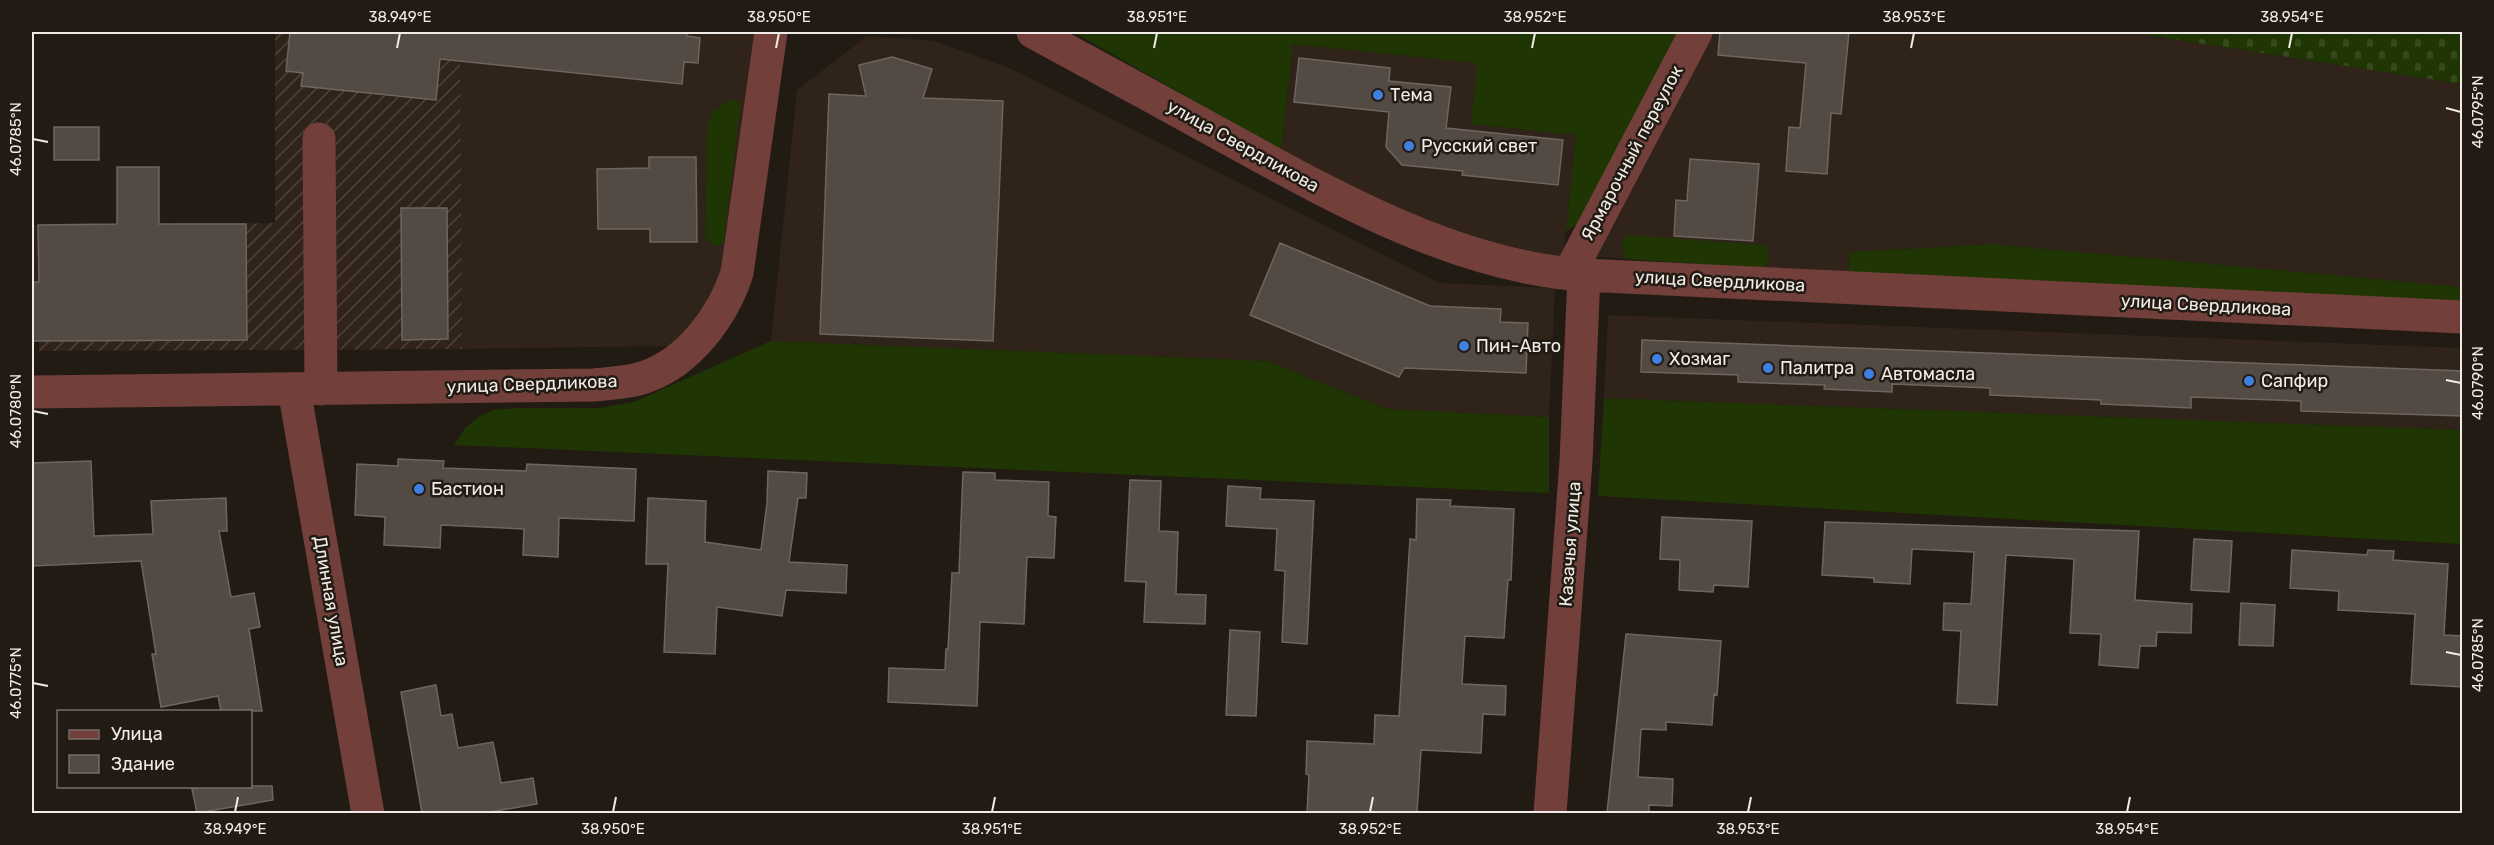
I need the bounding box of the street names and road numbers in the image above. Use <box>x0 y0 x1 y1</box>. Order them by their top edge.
street label: Ярмарочный переулок <box>1576 61 1688 245</box>
street label: улица Свердликова <box>1163 95 1323 197</box>
street label: улица Свердликова <box>1634 266 1806 296</box>
street label: улица Свердликова <box>2120 290 2292 320</box>
street label: улица Свердликова <box>446 370 618 398</box>
street label: Казачья улица <box>1555 481 1585 607</box>
street label: Длинная улица <box>309 534 353 668</box>

